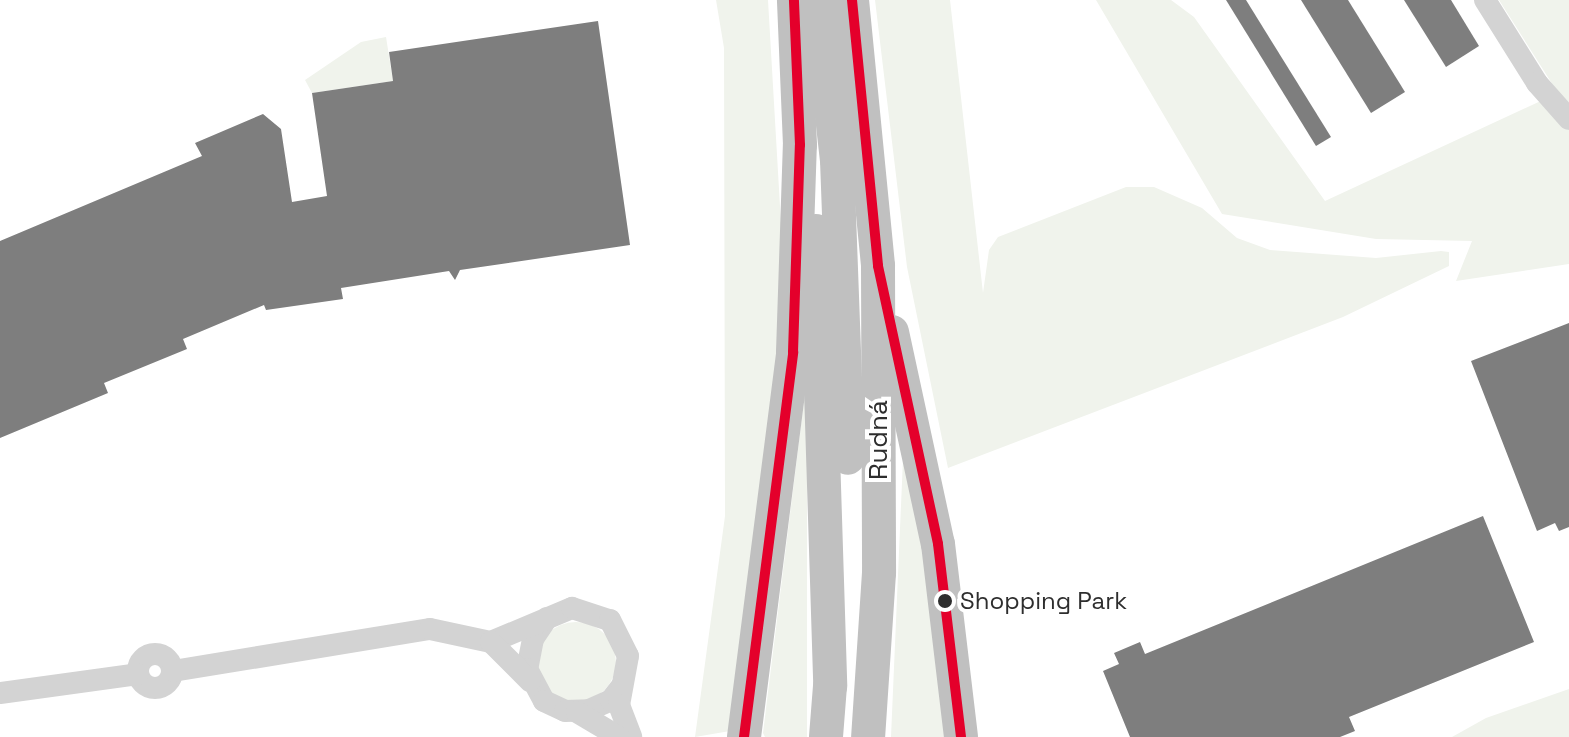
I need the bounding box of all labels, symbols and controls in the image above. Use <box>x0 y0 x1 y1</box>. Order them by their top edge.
street label: Rudná <box>863 400 895 480</box>
place label: Shopping Park <box>960 587 1127 615</box>
marker: Shopping Park <box>937 593 953 609</box>

